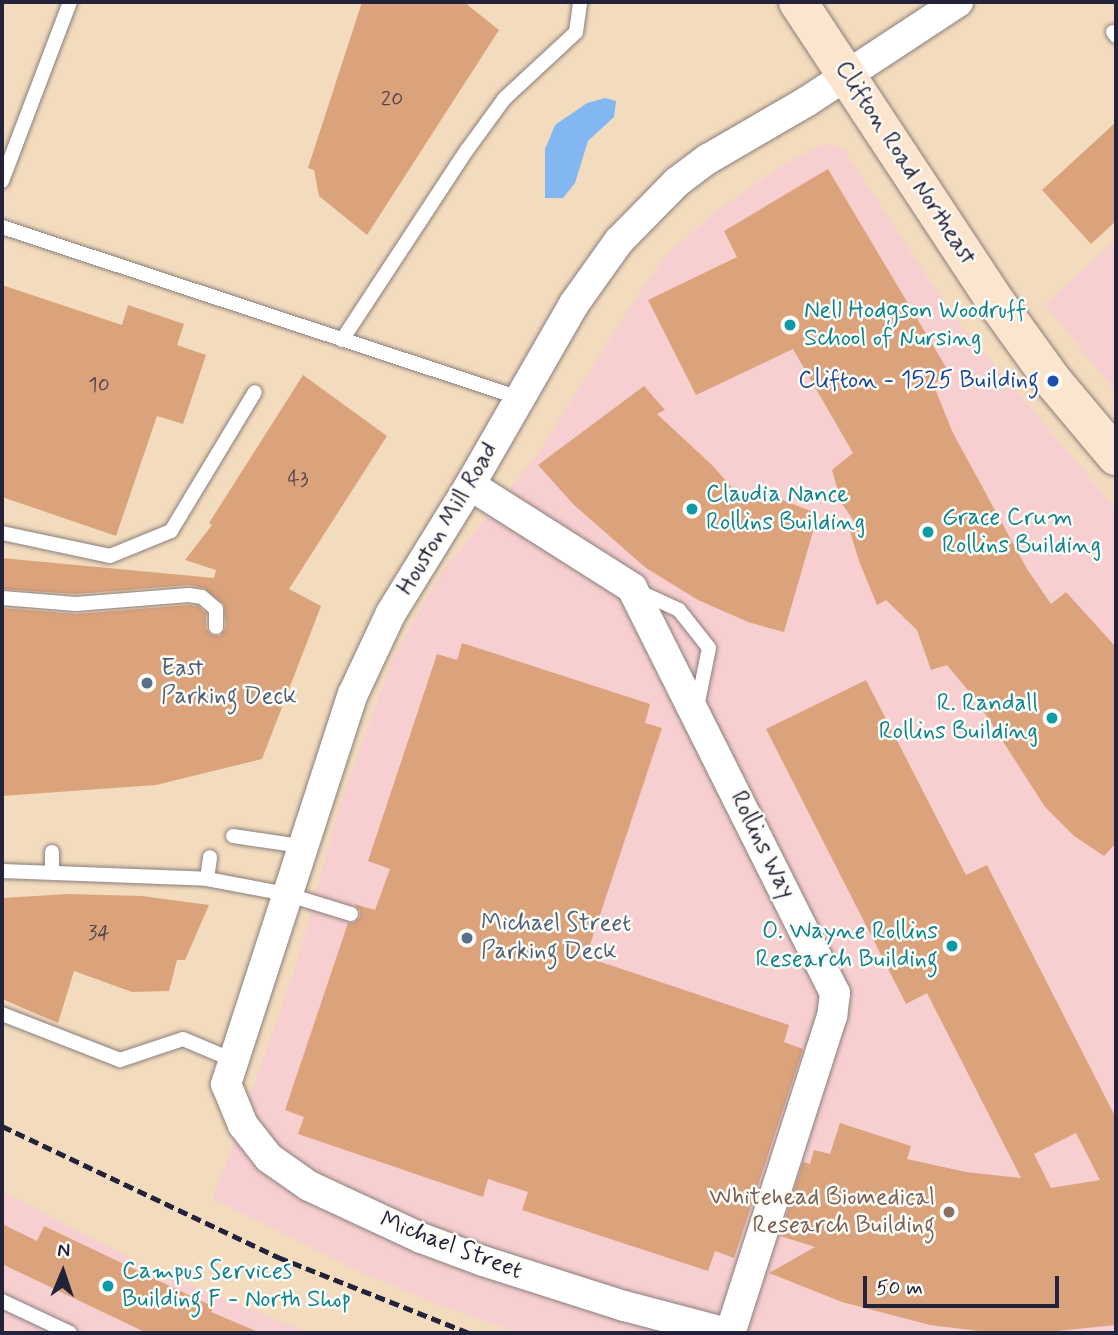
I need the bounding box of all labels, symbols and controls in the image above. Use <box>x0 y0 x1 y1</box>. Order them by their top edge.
street label: Clifton Road Northeast <box>829 56 981 270</box>
house number: 20 <box>381 86 403 112</box>
place label: Nell Hodgson Woodruff School of Nursing <box>804 297 1037 353</box>
marker: Nell Hodgson Woodruff School of Nursing <box>782 317 798 333</box>
place label: Clifton - 1525 Building <box>798 367 1039 395</box>
house number: 10 <box>88 372 110 398</box>
marker: Clifton - 1525 Building <box>1045 373 1061 389</box>
street label: Houston Mill Road <box>392 438 504 600</box>
house number: 43 <box>287 466 309 492</box>
place label: Claudia Nance Rollins Building <box>706 481 859 537</box>
marker: Claudia Nance Rollins Building <box>684 501 700 517</box>
place label: Grace Crum Rollins Building <box>942 504 1095 560</box>
marker: Grace Crum Rollins Building <box>920 524 936 540</box>
place label: East Parking Deck <box>161 655 294 711</box>
marker: East Parking Deck <box>139 675 155 691</box>
place label: R. Randall Rollins Building <box>885 690 1038 746</box>
marker: R. Randall Rollins Building <box>1044 710 1060 726</box>
street label: Rollins Way <box>723 785 801 905</box>
place label: Michael Street Parking Deck <box>481 910 635 966</box>
place label: O. Wayne Rollins Research Building <box>755 918 938 974</box>
house number: 34 <box>88 920 110 946</box>
marker: Michael Street Parking Deck <box>459 930 475 946</box>
marker: O. Wayne Rollins Research Building <box>944 938 960 954</box>
place label: Whitehead Biomedical Research Building <box>709 1184 935 1240</box>
marker: Whitehead Biomedical Research Building <box>941 1204 957 1220</box>
street label: Michael Street <box>374 1205 528 1287</box>
north arrow <box>28 1237 98 1307</box>
text: N <box>57 1238 71 1263</box>
place label: Campus Services Building F - North Shop <box>122 1258 351 1314</box>
scale bar <box>866 1262 1062 1306</box>
text: 50 m <box>876 1274 923 1302</box>
marker: Campus Services Building F - North Shop <box>100 1278 116 1294</box>

